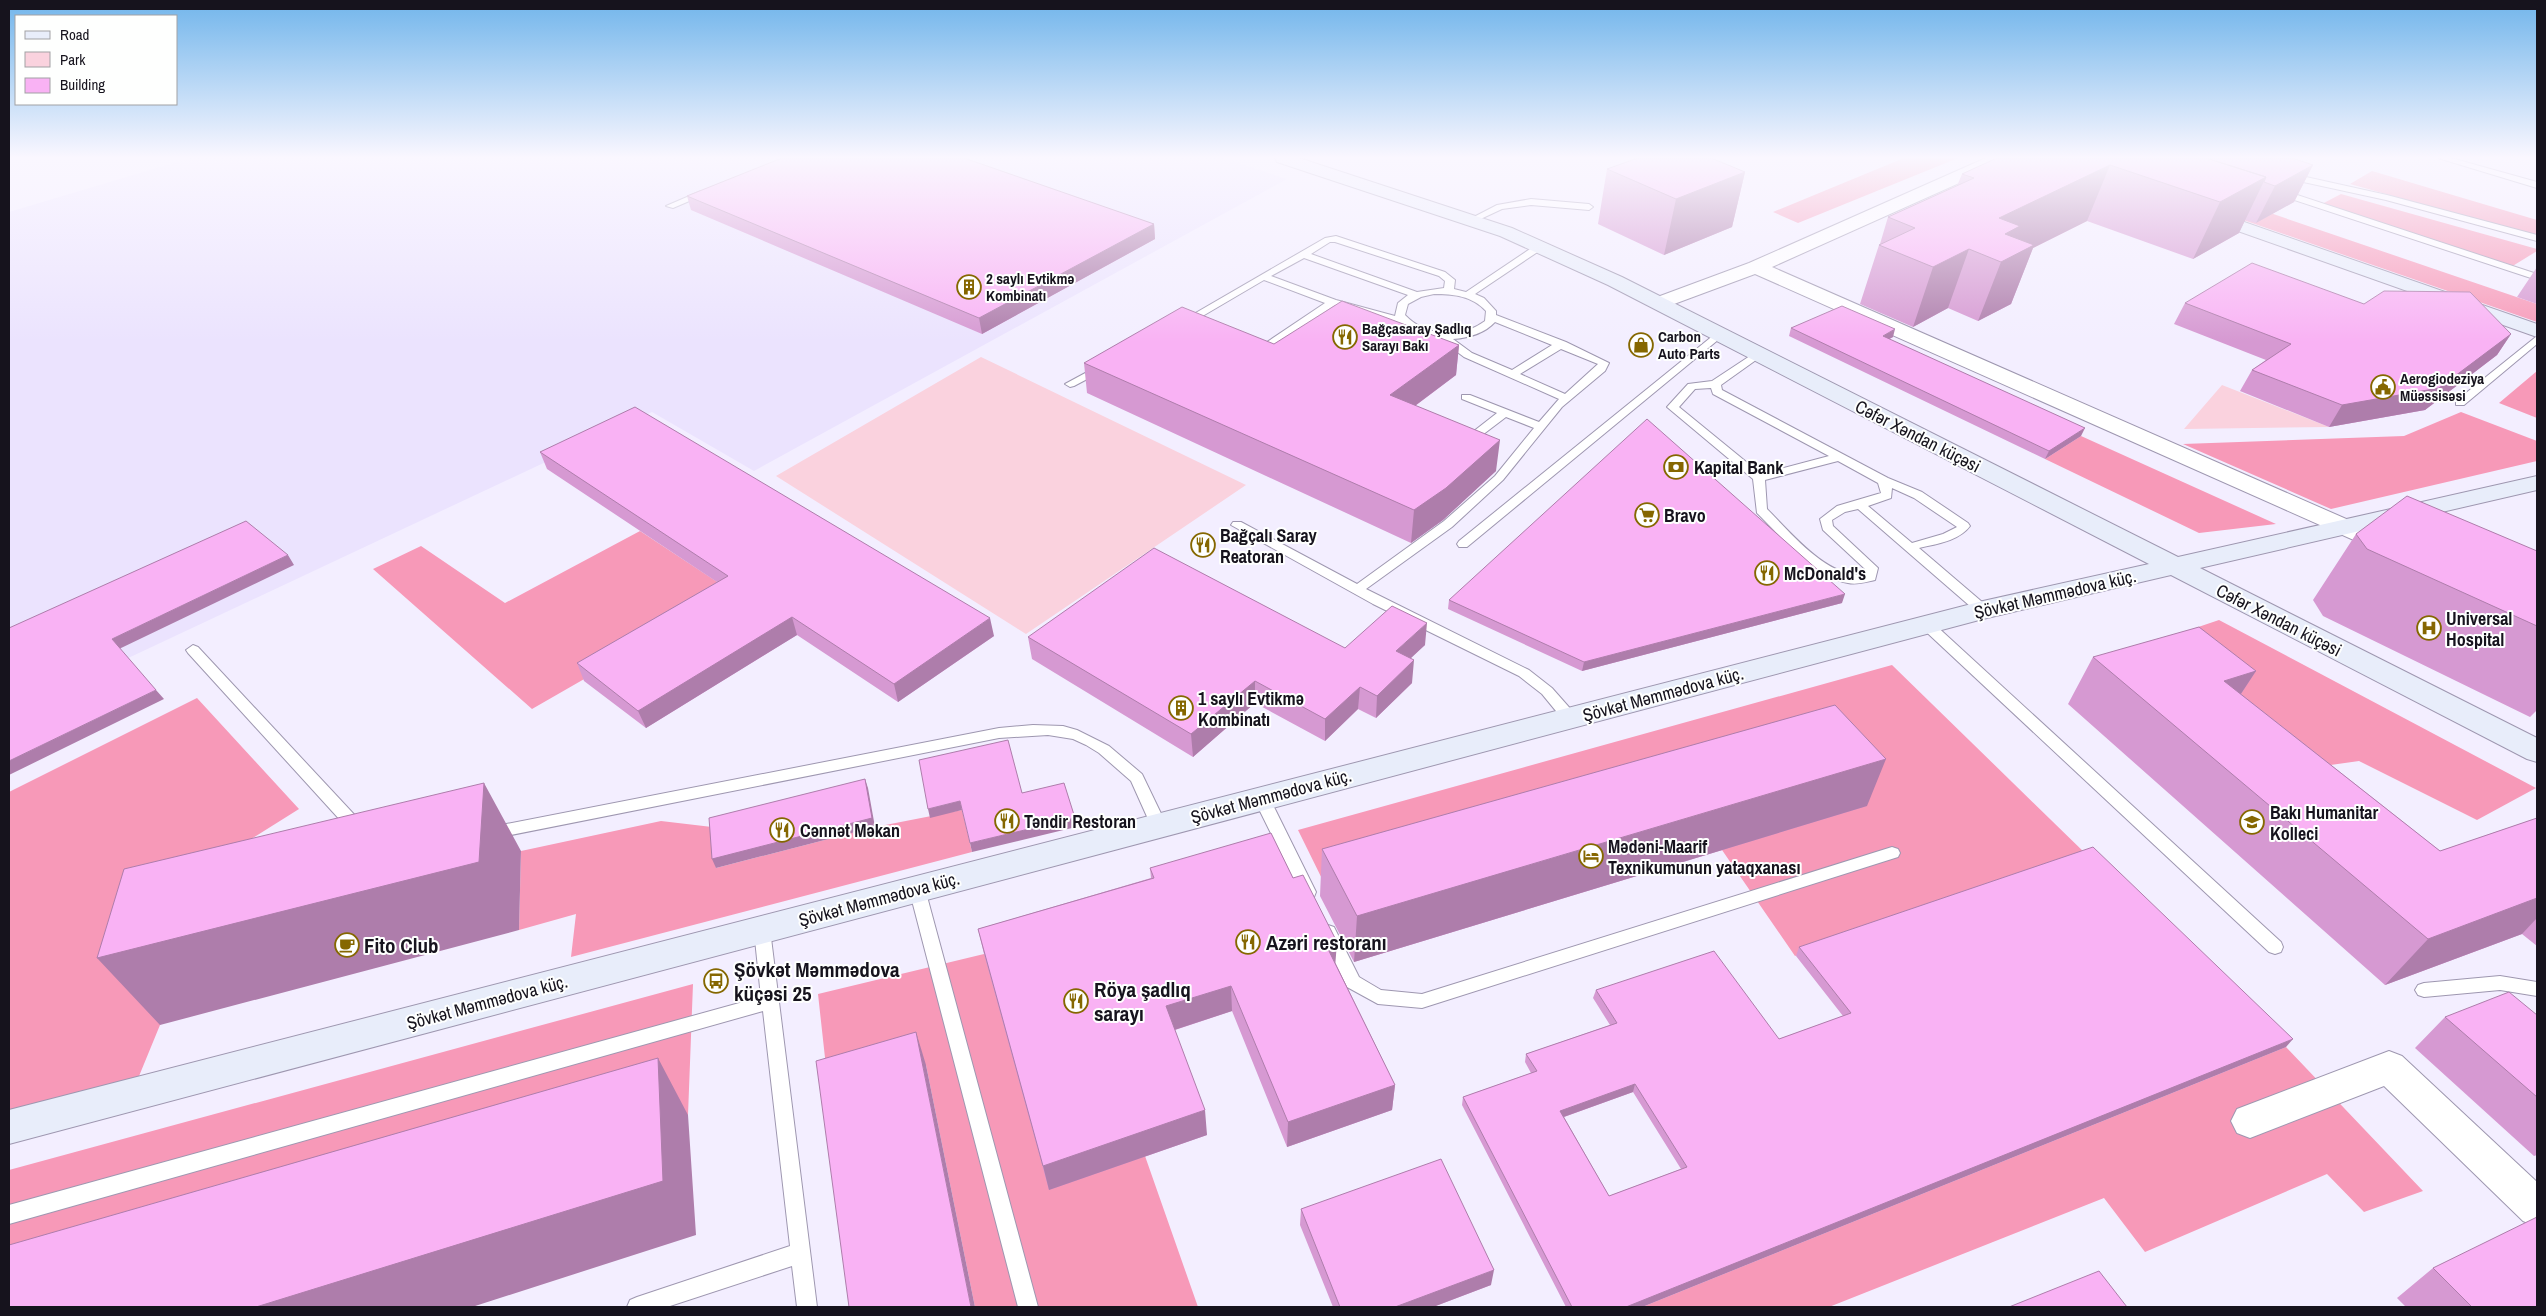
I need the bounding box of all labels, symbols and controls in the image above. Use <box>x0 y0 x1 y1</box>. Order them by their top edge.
legend <box>15 15 178 105</box>
text: Road <box>60 24 89 45</box>
text: Park <box>60 49 86 70</box>
text: Building <box>60 74 105 95</box>
place label: 2 saylı Evtikmə Kombinatı <box>986 268 1074 306</box>
building icon: 2 saylı Evtikmə Kombinatı <box>956 274 982 300</box>
place label: Bağçasaray Şadlıq Sarayı Bakı <box>1362 318 1471 356</box>
restaurant icon: Bağçasaray Şadlıq Sarayı Bakı <box>1332 324 1358 350</box>
place label: Carbon Auto Parts <box>1658 326 1720 364</box>
shop icon: Carbon Auto Parts <box>1628 332 1654 358</box>
place label: Aerogiodeziya Müəssisəsi <box>2400 368 2484 406</box>
public building icon: Aerogiodeziya Müəssisəsi <box>2370 374 2396 400</box>
street label: Cəfər Xəndan küçəsi <box>1851 394 1985 478</box>
bank icon: Kapital Bank <box>1663 454 1689 480</box>
place label: Kapital Bank <box>1694 455 1784 480</box>
supermarket icon: Bravo <box>1634 502 1660 528</box>
place label: Bravo <box>1664 503 1706 528</box>
place label: Bağçalı Saray Reatoran <box>1220 523 1318 569</box>
restaurant icon: Bağçalı Saray Reatoran <box>1190 532 1216 558</box>
restaurant icon: McDonald's <box>1754 560 1780 586</box>
place label: McDonald's <box>1784 561 1866 586</box>
street label: Şövkət Məmmədova küç. <box>1971 563 2139 625</box>
street label: Cəfər Xəndan küçəsi <box>2212 578 2346 662</box>
place label: Universal Hospital <box>2446 606 2512 652</box>
hospital icon: Universal Hospital <box>2416 615 2442 641</box>
street label: Şövkət Məmmədova küç. <box>1580 660 1746 728</box>
place label: 1 saylı Evtikmə Kombinatı <box>1198 686 1304 732</box>
building icon: 1 saylı Evtikmə Kombinatı <box>1168 695 1194 721</box>
street label: Şövkət Məmmədova küç. <box>1188 762 1354 830</box>
place label: Bakı Humanitar Kolleci <box>2270 800 2379 846</box>
restaurant icon: Təndir Restoran <box>994 808 1020 834</box>
place label: Təndir Restoran <box>1024 809 1136 834</box>
school or university icon: Bakı Humanitar Kolleci <box>2239 809 2265 835</box>
restaurant icon: Cənnət Məkan <box>769 817 795 843</box>
place label: Cənnət Məkan <box>800 818 900 843</box>
place label: Mədəni-Maarif Texnikumunun yataqxanası <box>1608 834 1801 880</box>
hotel icon: Mədəni-Maarif Texnikumunun yataqxanası <box>1578 843 1604 869</box>
street label: Şövkət Məmmədova küç. <box>796 865 962 933</box>
place label: Azəri restoranı <box>1266 928 1387 957</box>
restaurant icon: Azəri restoranı <box>1235 929 1261 955</box>
place label: Fito Club <box>364 931 439 960</box>
cafe icon: Fito Club <box>334 932 360 958</box>
place label: Şövkət Məmmədova küçəsi 25 <box>734 955 900 1008</box>
street label: Şövkət Məmmədova küç. <box>404 968 570 1036</box>
bus stop icon: Şövkət Məmmədova küçəsi 25 <box>703 968 729 994</box>
place label: Röya şadlıq sarayı <box>1094 975 1191 1028</box>
restaurant icon: Röya şadlıq sarayı <box>1063 988 1089 1014</box>

